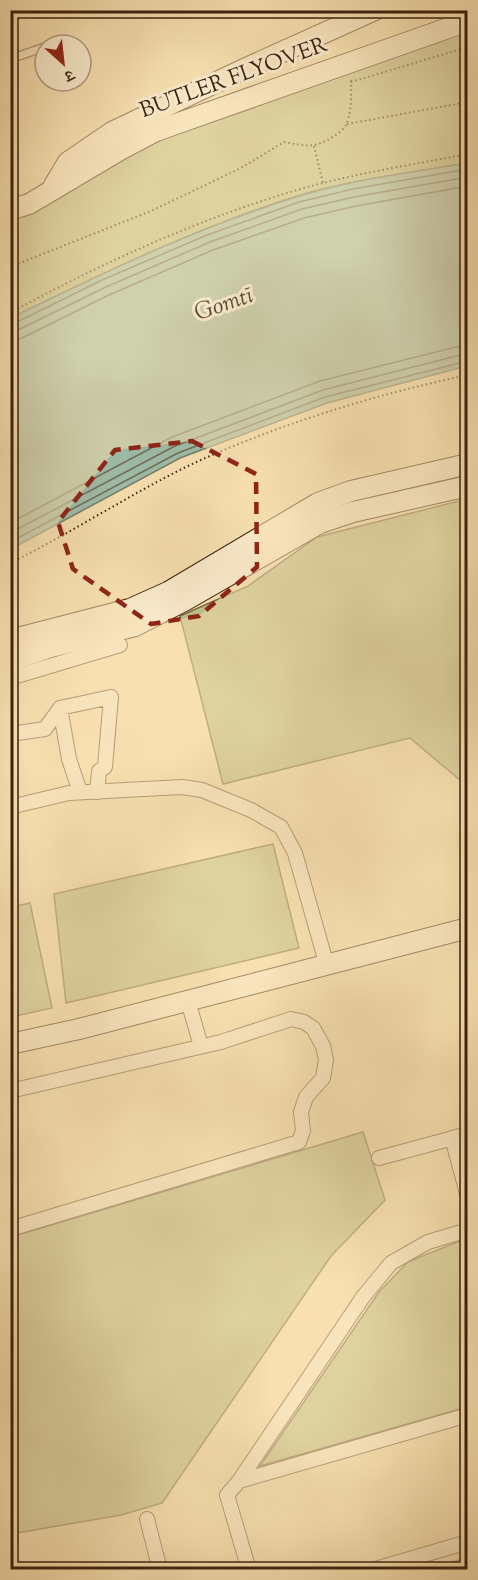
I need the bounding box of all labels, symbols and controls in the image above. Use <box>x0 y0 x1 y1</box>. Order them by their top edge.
street label: BUTLER FLYOVER <box>136 30 332 128</box>
north arrow <box>33 33 93 93</box>
text: उ <box>58 62 78 87</box>
water label: Gomtī <box>190 279 258 331</box>

